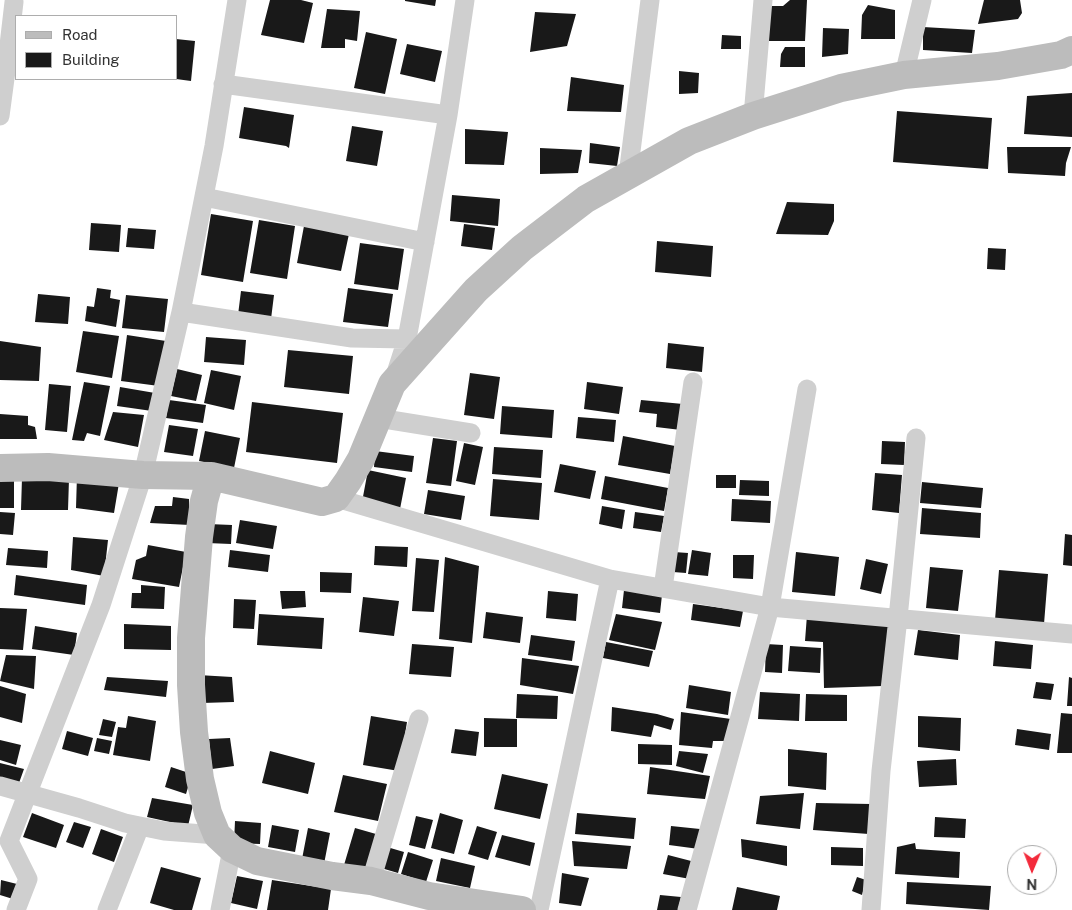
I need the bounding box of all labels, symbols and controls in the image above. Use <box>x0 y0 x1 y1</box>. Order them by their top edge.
legend <box>15 15 178 80</box>
text: Road <box>62 26 98 43</box>
text: Building <box>62 51 120 68</box>
north arrow <box>1007 845 1057 895</box>
text: N <box>1026 876 1037 892</box>

